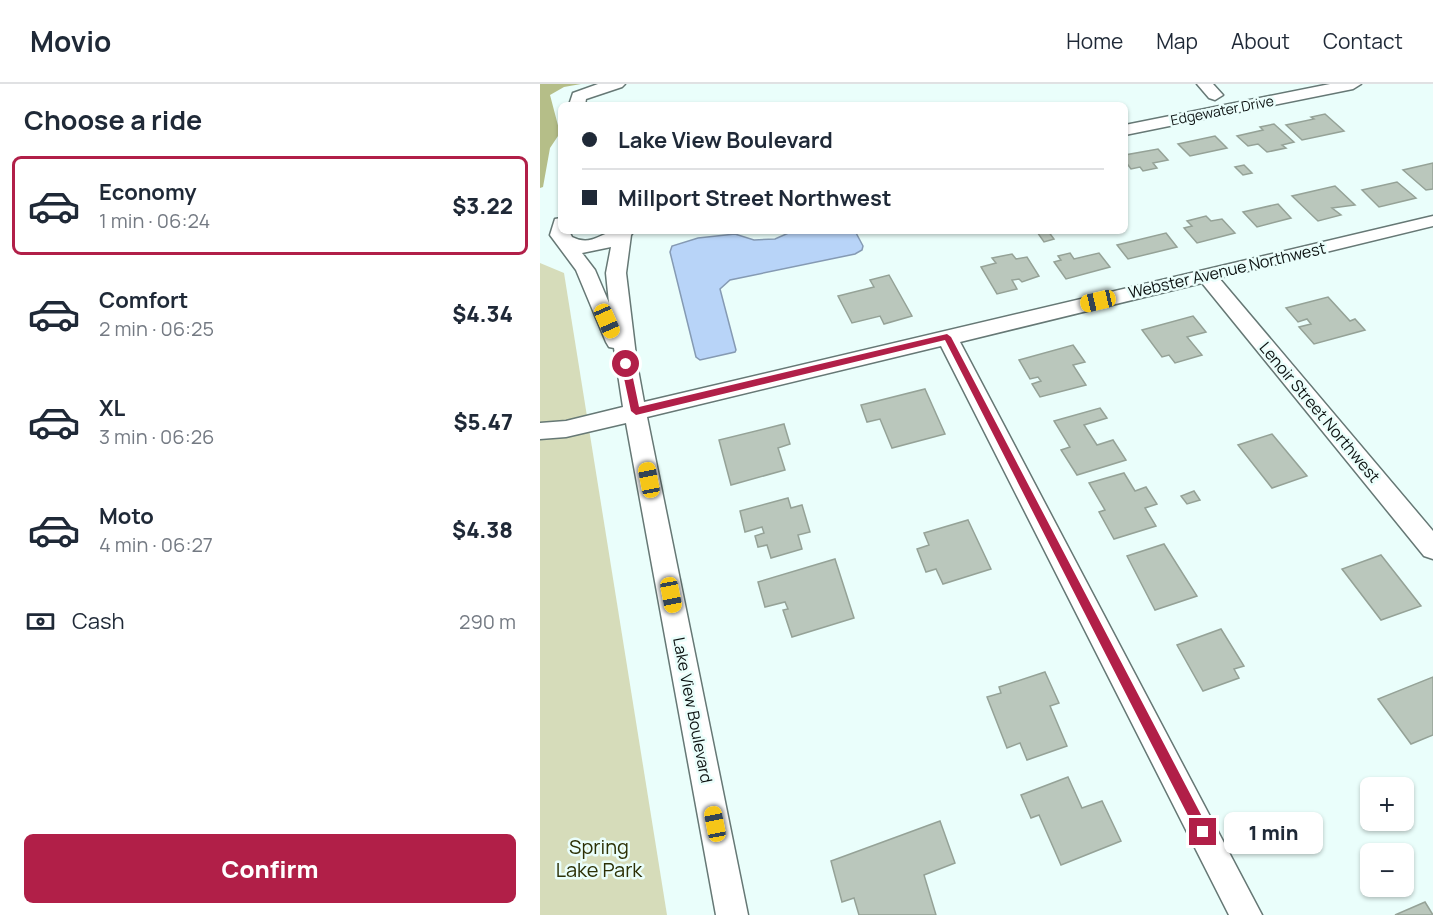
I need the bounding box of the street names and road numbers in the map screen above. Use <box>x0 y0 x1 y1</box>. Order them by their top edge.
street label: Edgewater Drive <box>1169 91 1275 129</box>
street label: Webster Avenue Northwest <box>1126 237 1328 303</box>
street label: Lenoir Street Northwest <box>1255 337 1385 487</box>
street label: Lake View Boulevard <box>668 635 718 785</box>

